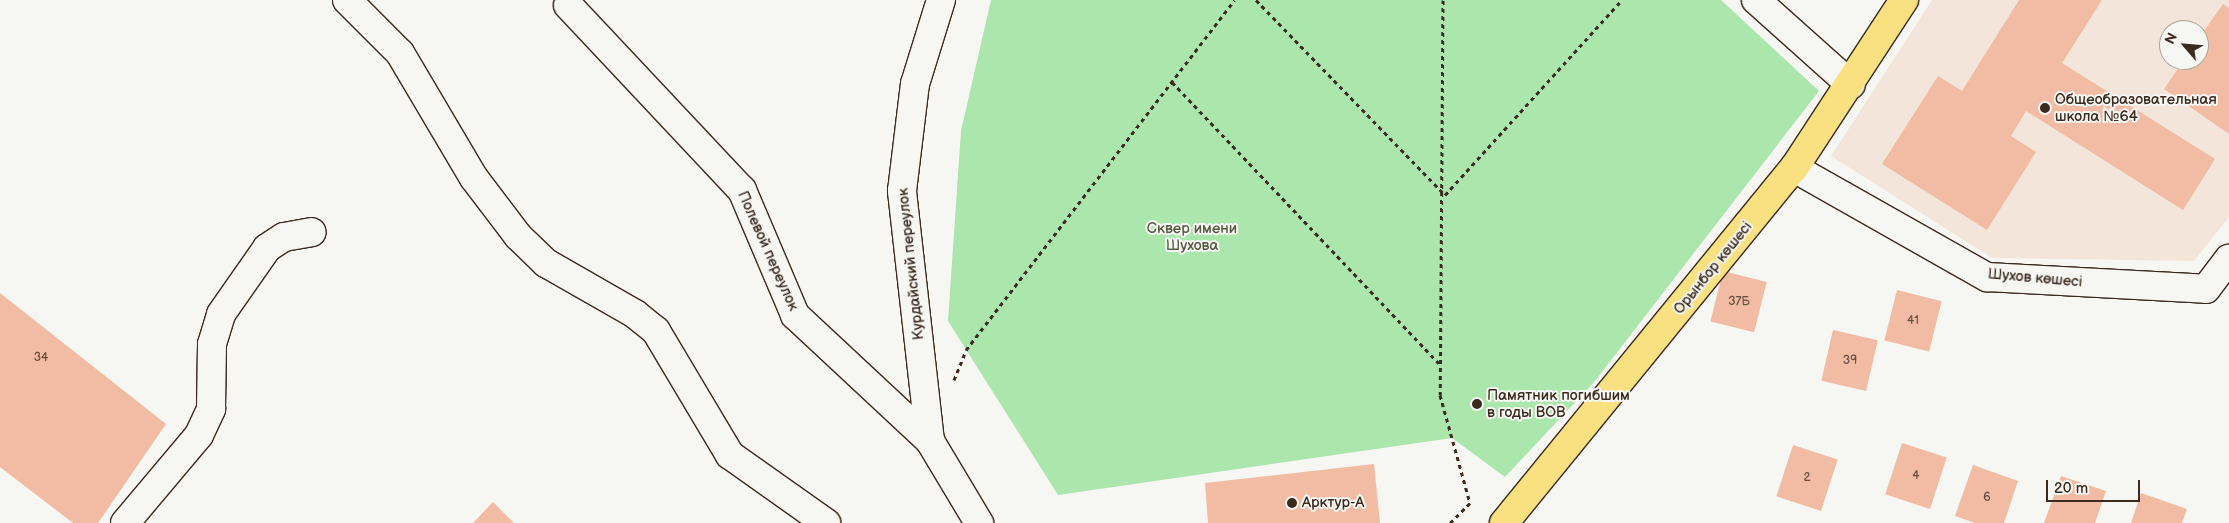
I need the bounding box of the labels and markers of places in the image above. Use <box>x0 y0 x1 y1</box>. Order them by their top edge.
place label: Общеобразовательная школа №64 <box>2055 90 2217 125</box>
marker: Общеобразовательная школа №64 <box>2039 102 2051 114</box>
place label: Памятник погибшим в годы ВОВ <box>1487 386 1630 421</box>
marker: Памятник погибшим в годы ВОВ <box>1471 398 1483 410</box>
place label: Арктур-А <box>1302 494 1364 512</box>
marker: Арктур-А <box>1286 497 1298 509</box>

